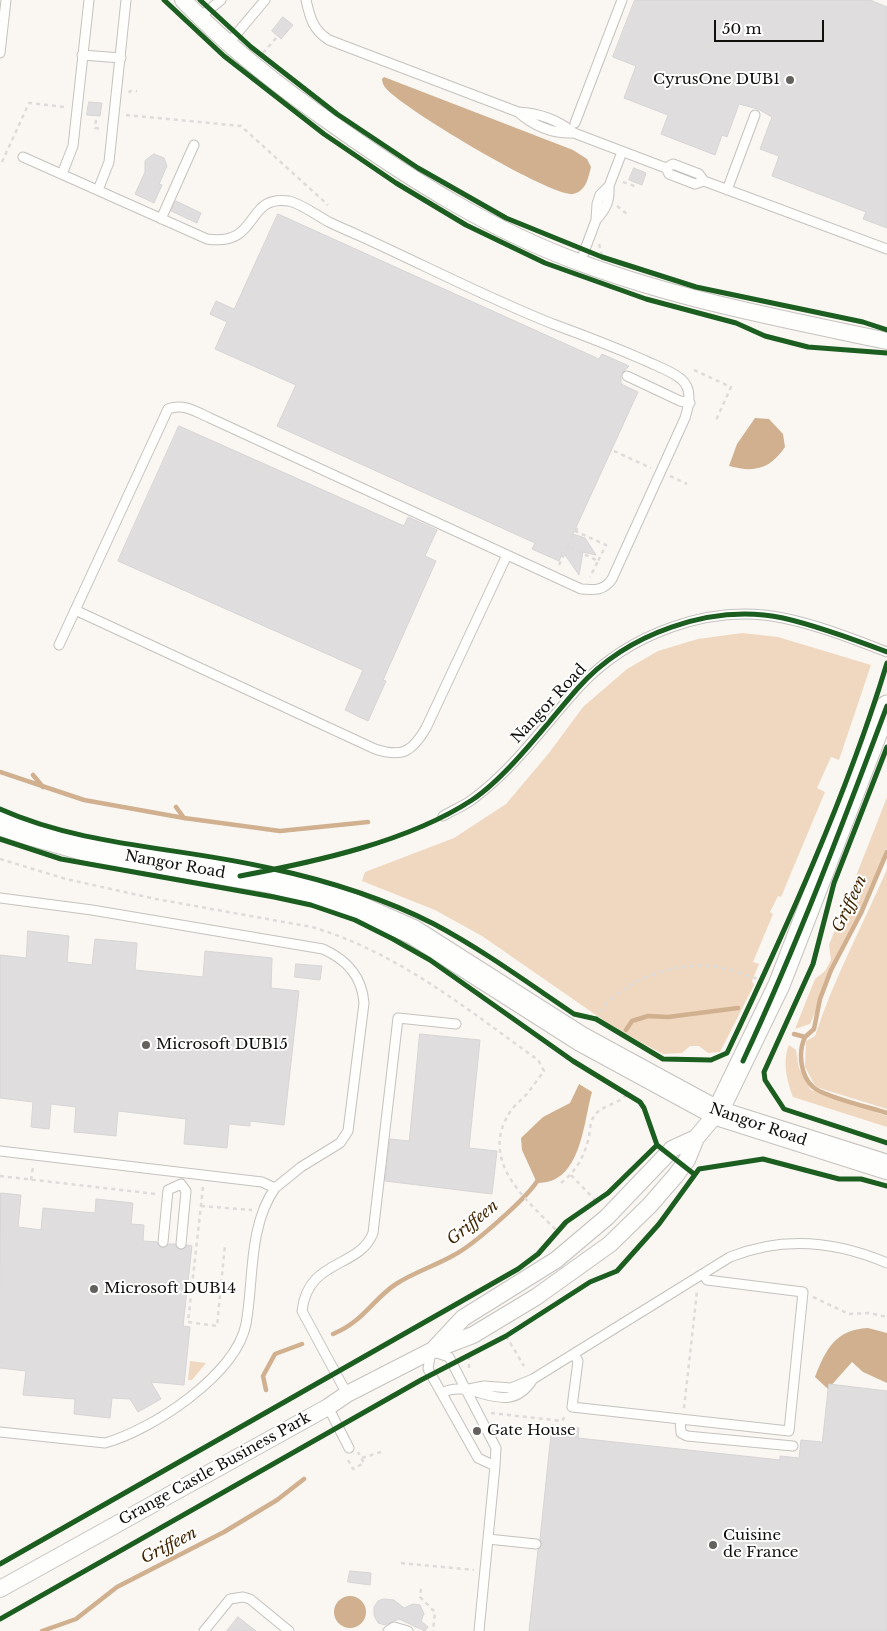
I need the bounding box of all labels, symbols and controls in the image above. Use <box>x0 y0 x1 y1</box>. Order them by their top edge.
scale bar <box>717 10 827 42</box>
text: 50 m <box>722 19 762 38</box>
place label: CyrusOne DUB1 <box>653 71 780 89</box>
marker: CyrusOne DUB1 <box>784 74 796 86</box>
street label: Nangor Road <box>508 661 590 747</box>
street label: Nangor Road <box>123 847 227 883</box>
water label: Griffeen <box>829 873 871 935</box>
place label: Microsoft DUB15 <box>156 1036 288 1054</box>
marker: Microsoft DUB15 <box>140 1039 152 1051</box>
street label: Nangor Road <box>707 1100 809 1150</box>
water label: Griffeen <box>443 1197 503 1249</box>
place label: Microsoft DUB14 <box>104 1280 236 1298</box>
marker: Microsoft DUB14 <box>88 1283 100 1295</box>
street label: Grange Castle Business Park <box>116 1409 314 1529</box>
place label: Gate House <box>487 1422 576 1440</box>
marker: Gate House <box>471 1425 483 1437</box>
water label: Griffeen <box>138 1524 200 1568</box>
place label: Cuisine de France <box>723 1527 798 1562</box>
marker: Cuisine de France <box>707 1539 719 1551</box>

